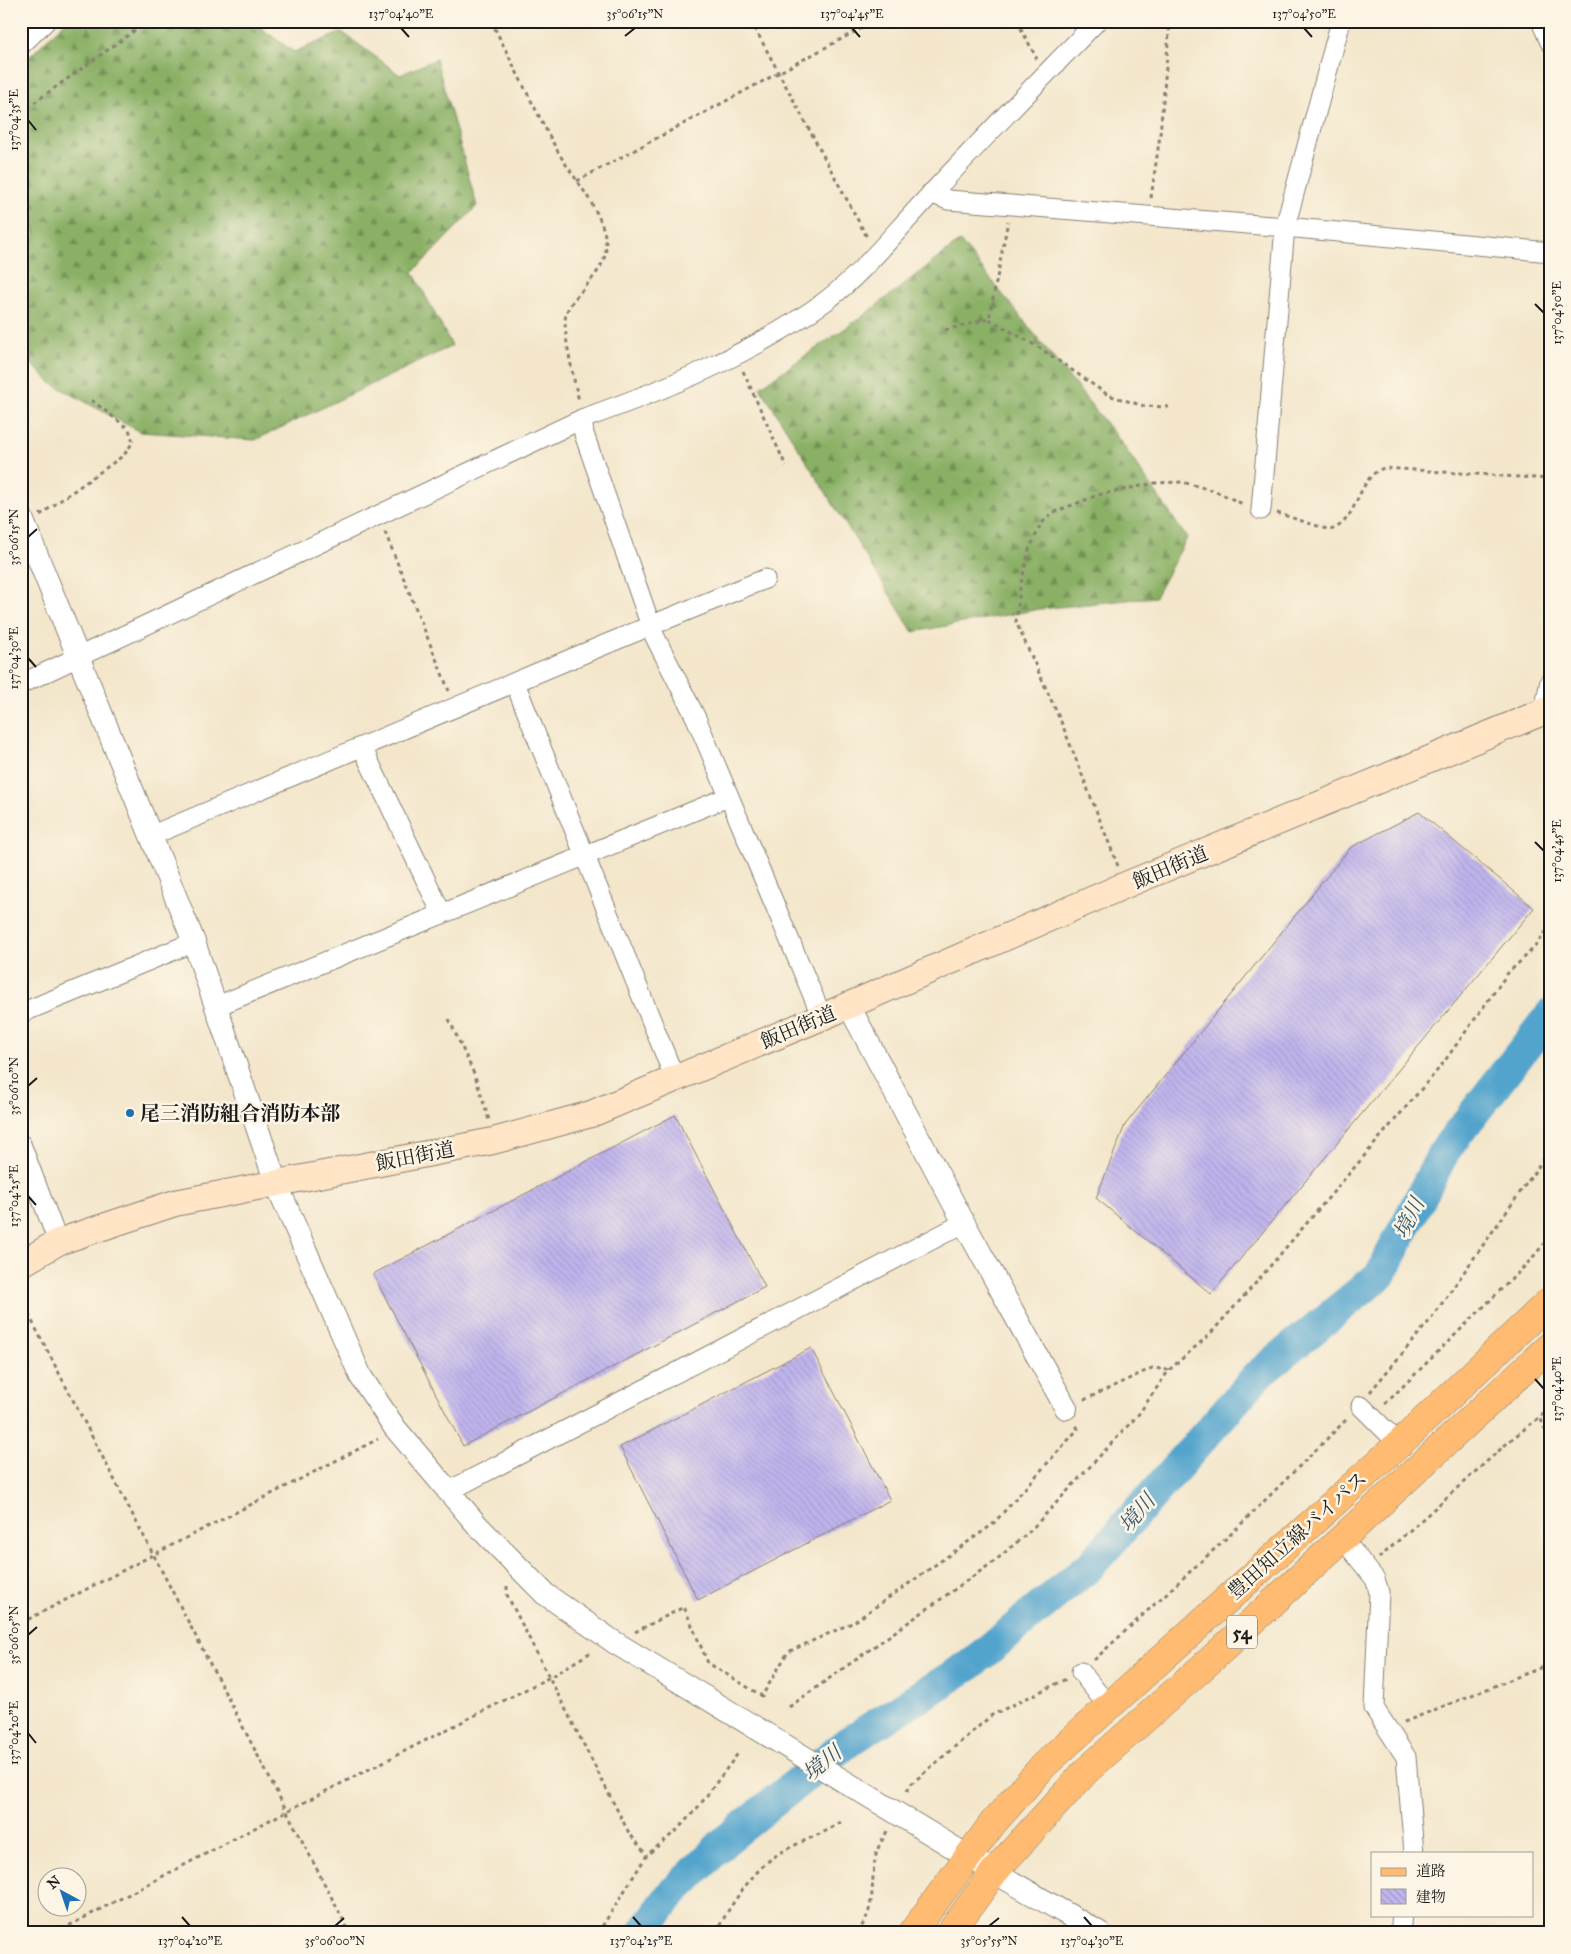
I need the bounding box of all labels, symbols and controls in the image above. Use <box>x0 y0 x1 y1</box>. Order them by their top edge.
text: 137°04'40"E <box>369 7 434 21</box>
text: 35°06'15"N <box>607 7 663 21</box>
text: 137°04'45"E <box>820 7 884 21</box>
text: 137°04'50"E <box>1272 7 1336 21</box>
text: 137°04'35"E <box>7 89 21 151</box>
text: 137°04'50"E <box>1550 281 1564 345</box>
text: 35°06'15"N <box>7 509 21 565</box>
text: 137°04'30"E <box>7 626 21 689</box>
text: 137°04'45"E <box>1550 819 1564 883</box>
street label: 飯田街道 <box>1128 840 1212 894</box>
street label: 飯田街道 <box>756 1000 840 1054</box>
text: 35°06'10"N <box>7 1057 21 1115</box>
place label: 尾三消防組合消防本部 <box>140 1101 340 1125</box>
marker: 尾三消防組合消防本部 <box>124 1107 136 1119</box>
street label: 飯田街道 <box>373 1137 457 1175</box>
text: 137°04'25"E <box>7 1164 21 1227</box>
water label: 境川 <box>1388 1192 1431 1243</box>
text: 137°04'40"E <box>1550 1356 1564 1421</box>
street label: 豊田知立線バイパス <box>1222 1466 1372 1604</box>
water label: 境川 <box>1113 1487 1162 1537</box>
text: 35°06'05"N <box>7 1605 21 1665</box>
road number: 54 <box>1227 1615 1257 1648</box>
text: 137°04'20"E <box>7 1701 21 1765</box>
water label: 境川 <box>797 1738 848 1786</box>
legend <box>1371 1852 1534 1916</box>
text: 道路 <box>1416 1862 1446 1880</box>
north arrow <box>38 1866 88 1916</box>
text: N <box>44 1872 64 1893</box>
text: 建物 <box>1416 1888 1446 1906</box>
text: 137°04'20"E <box>158 1934 222 1948</box>
text: 35°06'00"N <box>305 1934 365 1948</box>
text: 137°04'25"E <box>610 1934 673 1948</box>
text: 35°05'55"N <box>960 1934 1018 1948</box>
text: 137°04'30"E <box>1061 1934 1124 1948</box>

